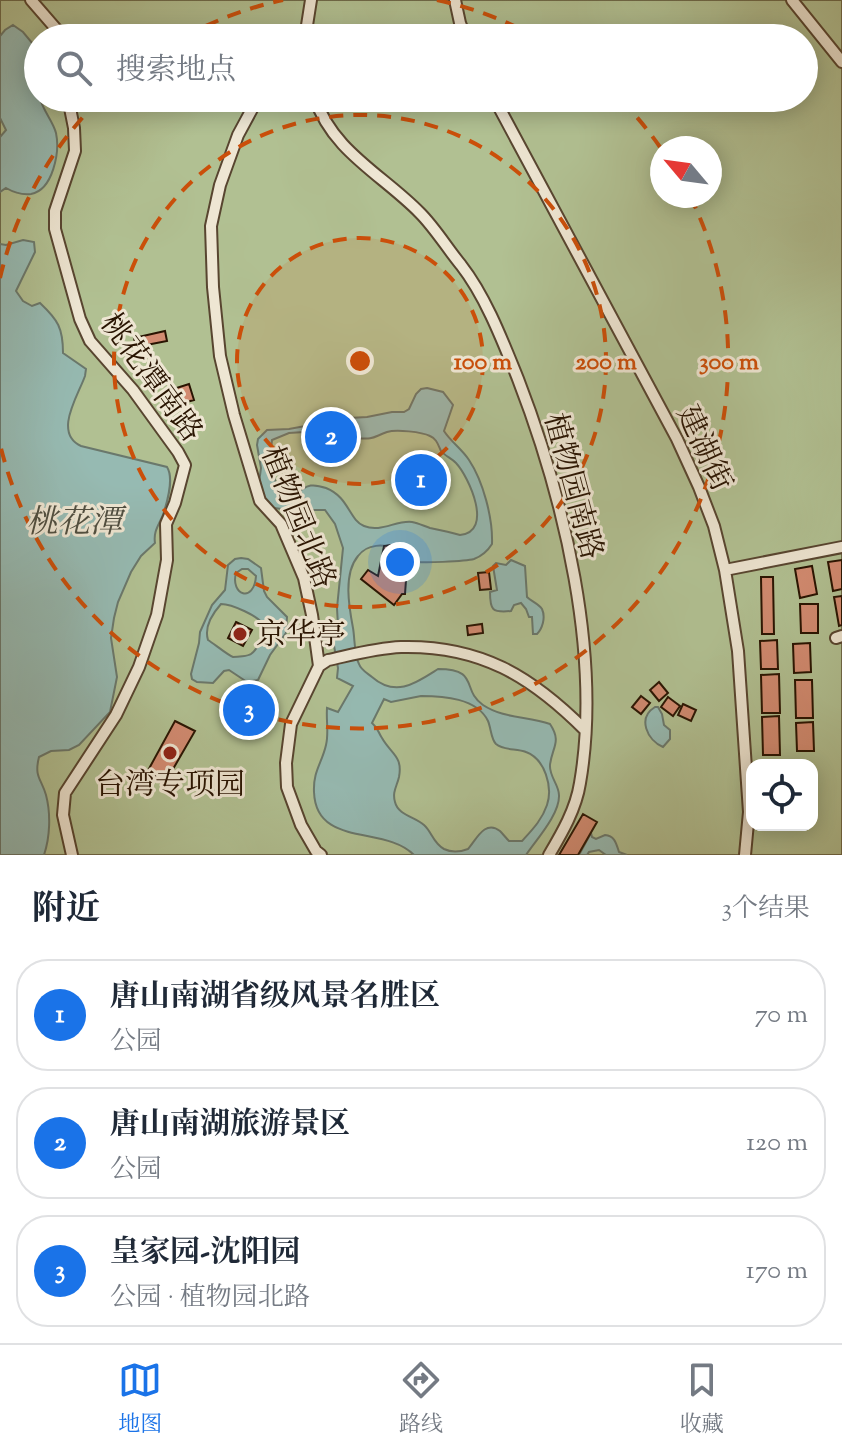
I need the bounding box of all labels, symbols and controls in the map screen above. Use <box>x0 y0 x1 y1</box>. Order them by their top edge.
search box <box>24 24 818 112</box>
icon: search <box>52 46 96 90</box>
text: 搜索地点 <box>116 50 236 93</box>
north arrow <box>650 136 722 208</box>
street label: 桃花潭南路 <box>88 305 211 452</box>
text: 100 m <box>454 346 512 380</box>
text: 200 m <box>575 346 637 380</box>
text: 300 m <box>699 346 759 380</box>
centre of rings <box>346 347 374 375</box>
street label: 建湖街 <box>664 399 741 499</box>
pin: 2 <box>305 407 357 467</box>
street label: 植物园南路 <box>531 409 612 565</box>
street label: 植物园北路 <box>249 440 345 596</box>
pin: 1 <box>395 450 447 510</box>
water label: 桃花潭 <box>26 501 127 547</box>
your location <box>380 542 420 582</box>
place label: 京华亭 <box>256 615 346 658</box>
marker: 京华亭 <box>231 625 249 643</box>
pin: 3 <box>223 680 275 740</box>
marker: 台湾专项园 <box>161 744 179 762</box>
map controls <box>746 759 818 831</box>
button: locate <box>746 759 818 831</box>
place label: 台湾专项园 <box>95 765 245 808</box>
text: 附近 <box>32 886 100 935</box>
text: 3个结果 <box>721 891 810 928</box>
text: 唐山南湖省级风景名胜区 <box>110 976 440 1019</box>
text: 1 <box>56 997 64 1034</box>
text: 70 m <box>755 997 808 1034</box>
text: 公园 <box>110 1024 162 1061</box>
text: 唐山南湖旅游景区 <box>110 1104 350 1147</box>
text: 2 <box>54 1125 66 1162</box>
text: 120 m <box>746 1125 808 1162</box>
text: 公园 <box>110 1152 162 1189</box>
text: 皇家园-沈阳园 <box>110 1232 300 1275</box>
text: 3 <box>55 1253 65 1290</box>
text: 170 m <box>746 1253 808 1290</box>
text: 公园 · 植物园北路 <box>110 1280 310 1317</box>
tab: 地图 <box>118 1358 162 1442</box>
tab: 路线 <box>399 1358 443 1442</box>
tab: 收藏 <box>680 1358 724 1442</box>

